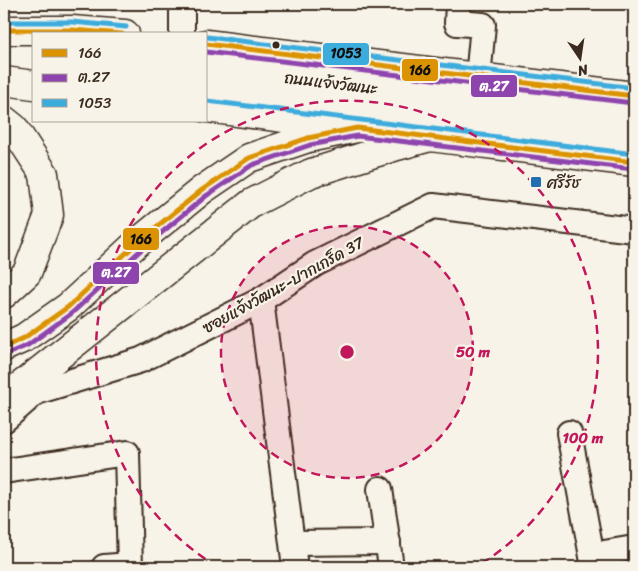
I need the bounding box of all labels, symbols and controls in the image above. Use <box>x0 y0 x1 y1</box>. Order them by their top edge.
legend <box>32 32 208 122</box>
north arrow <box>556 32 606 82</box>
text: 166 <box>78 40 101 66</box>
unlabelled marker <box>271 40 281 50</box>
text: 1053 <box>330 41 362 66</box>
line badge: 1053 <box>322 42 370 66</box>
text: N <box>575 57 591 84</box>
line badge: 166 <box>401 58 439 82</box>
text: 166 <box>409 58 431 83</box>
street label: ถนนแจ้งวัฒนะ <box>283 63 380 103</box>
text: ต.27 <box>78 64 111 90</box>
line badge: ต.27 <box>470 74 518 98</box>
text: ต.27 <box>478 74 510 99</box>
text: 1053 <box>78 90 111 116</box>
place label: ศรีรัช <box>546 168 582 197</box>
marker: ศรีรัช <box>529 175 543 189</box>
line badge: 166 <box>122 227 160 251</box>
text: 166 <box>130 227 152 252</box>
street label: ซอยแจ้งวัฒนะ-ปากเกร็ด 37 <box>197 228 370 342</box>
text: ต.27 <box>100 260 132 285</box>
line badge: ต.27 <box>92 261 140 285</box>
text: 50 m <box>456 339 491 365</box>
centre of rings <box>338 343 356 361</box>
text: 100 m <box>563 425 604 451</box>

